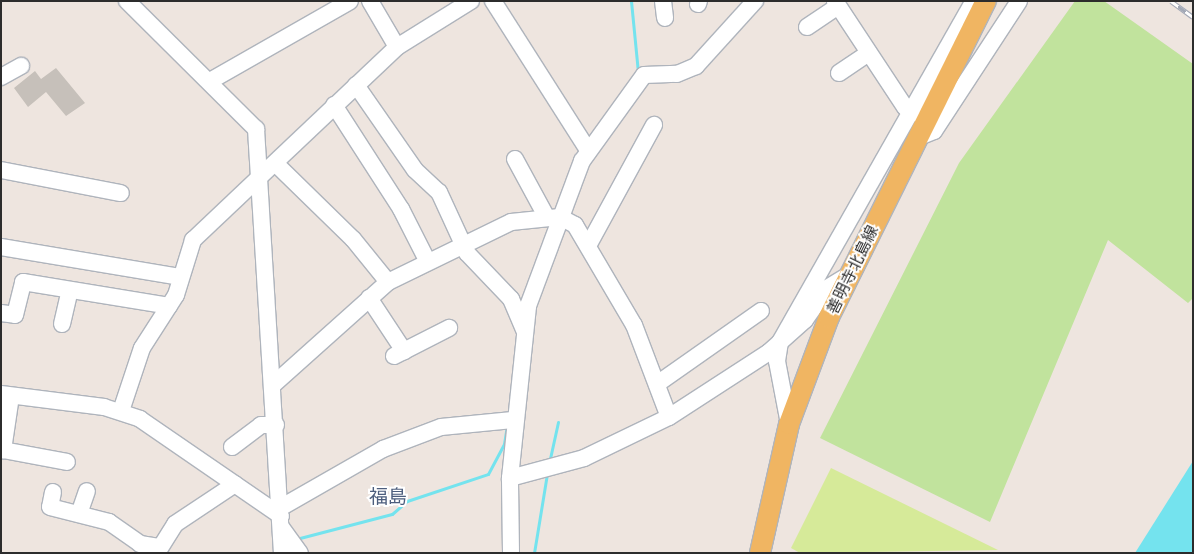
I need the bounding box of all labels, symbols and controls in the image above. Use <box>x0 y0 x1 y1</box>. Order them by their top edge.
street label: 善明寺北島線 <box>823 223 883 317</box>
district label: 福島 <box>369 486 407 508</box>

